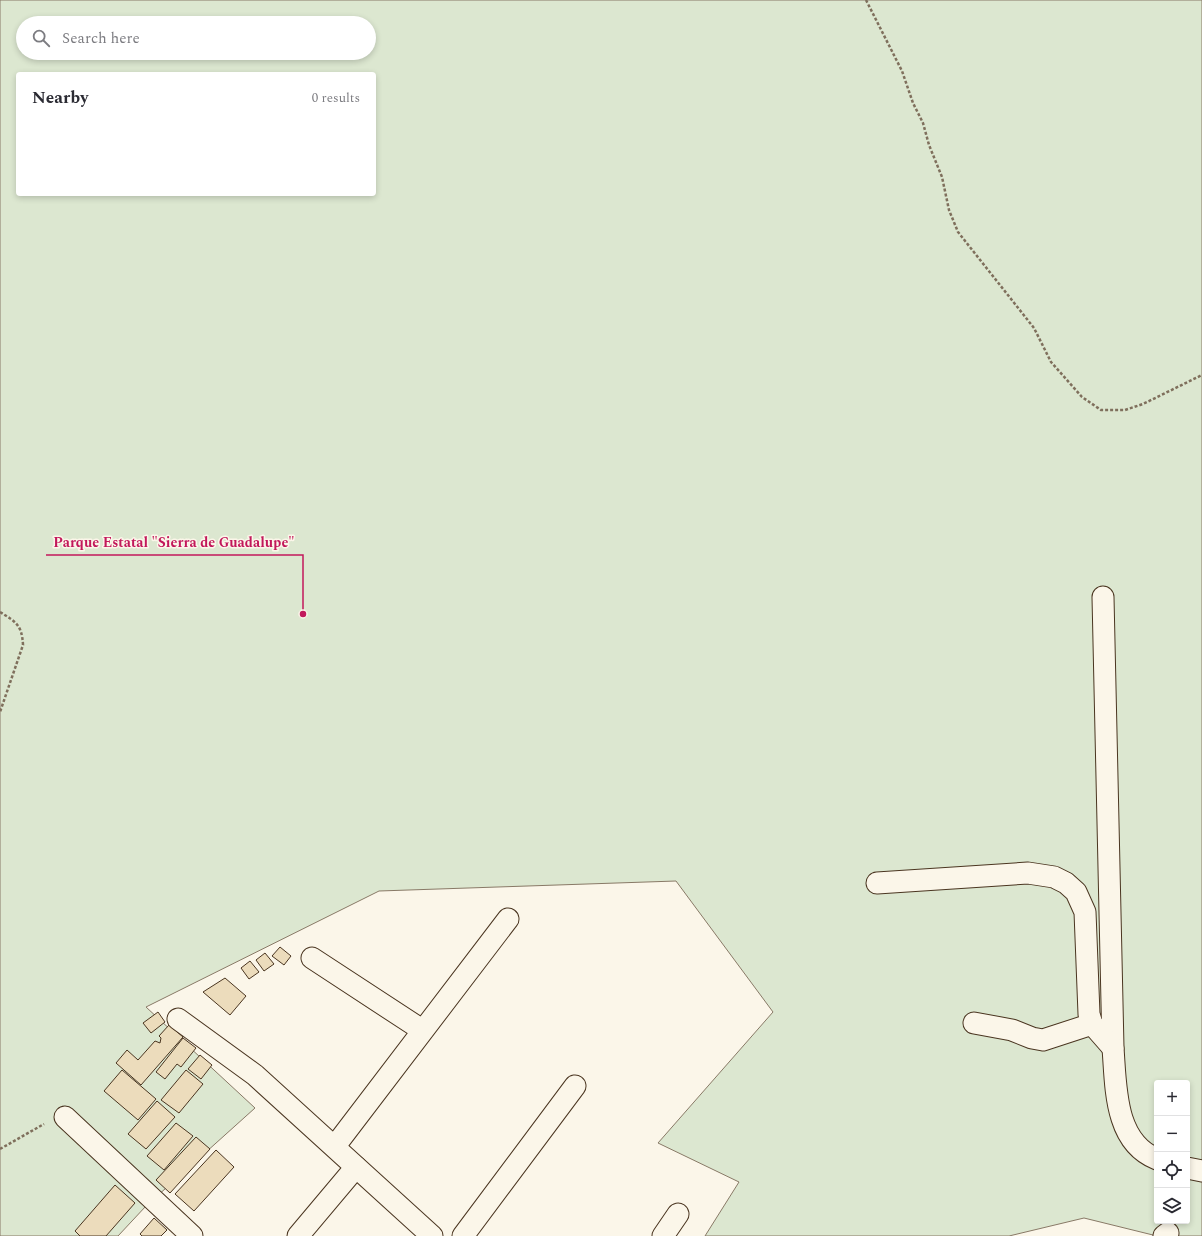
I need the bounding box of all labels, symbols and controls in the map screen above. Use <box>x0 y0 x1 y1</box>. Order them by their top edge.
search box <box>16 16 376 60</box>
icon: search <box>30 27 52 49</box>
text: Search here <box>62 27 140 50</box>
text: Nearby <box>32 85 88 111</box>
text: 0 results <box>312 88 360 108</box>
callout: Parque Estatal "Sierra de Guadalupe" <box>46 529 303 555</box>
text: Parque Estatal "Sierra de Guadalupe" <box>53 532 295 553</box>
map controls <box>1154 1080 1190 1224</box>
button: + <box>1154 1080 1190 1116</box>
button: − <box>1154 1116 1190 1152</box>
button: locate <box>1154 1152 1190 1188</box>
button: layers <box>1154 1188 1190 1224</box>

